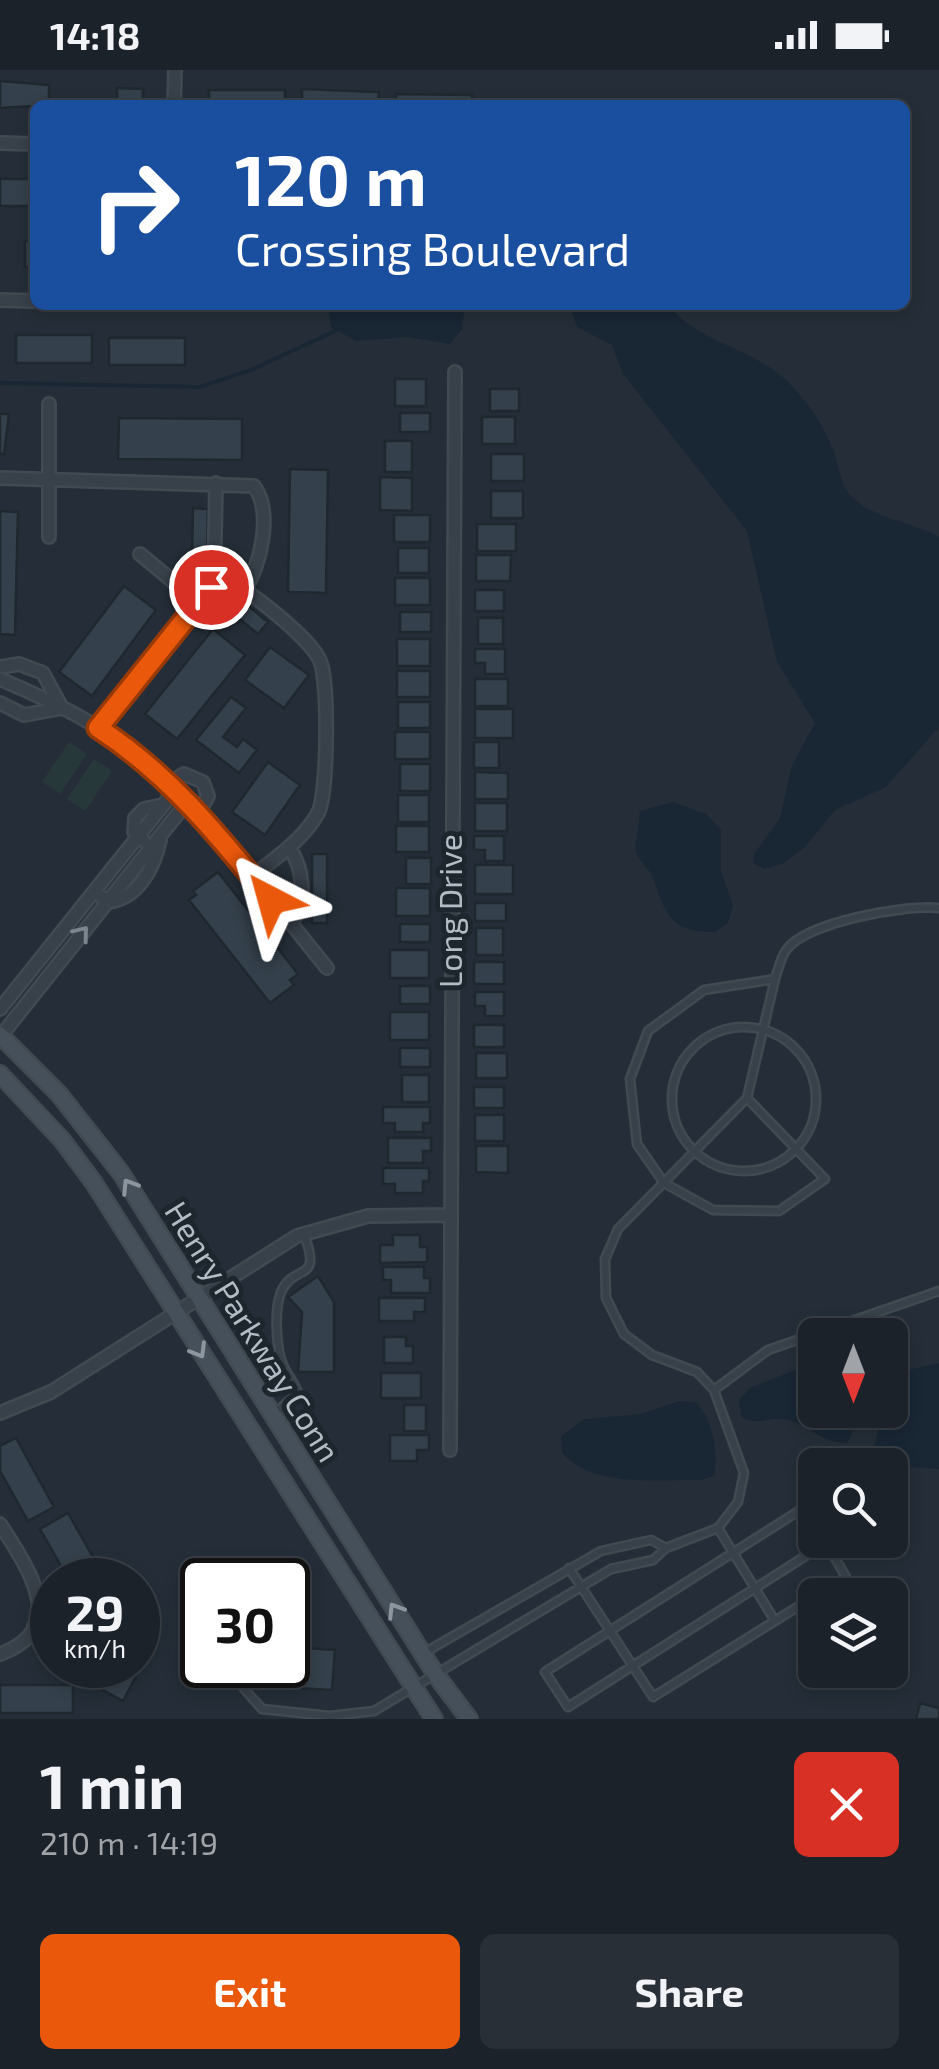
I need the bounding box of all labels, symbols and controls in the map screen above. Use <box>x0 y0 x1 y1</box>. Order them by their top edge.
text: 14:18 <box>50 12 140 58</box>
text: 120 m <box>235 136 427 220</box>
icon: right <box>70 140 200 270</box>
text: Crossing Boulevard <box>235 221 630 275</box>
pin <box>169 545 254 630</box>
icon: arrive <box>184 560 239 615</box>
street label: Long Drive <box>430 834 468 988</box>
position arrow <box>219 848 323 952</box>
one-way arrow <box>70 926 88 944</box>
one-way arrow <box>122 1179 141 1197</box>
street label: Henry Parkway Conn <box>158 1194 349 1468</box>
north arrow <box>798 1318 908 1428</box>
map controls <box>798 1318 908 1688</box>
one-way arrow <box>187 1340 206 1358</box>
button: search <box>798 1448 908 1558</box>
speed limit sign: 30 <box>180 1558 310 1688</box>
button: layers <box>798 1578 908 1688</box>
text: 29 <box>66 1581 124 1641</box>
one-way arrow <box>388 1603 407 1621</box>
text: km/h <box>64 1633 126 1663</box>
text: 1 min <box>40 1749 184 1821</box>
button: close <box>794 1752 899 1857</box>
text: 210 m · 14:19 <box>40 1823 218 1861</box>
button: Exit <box>40 1934 460 2049</box>
button: Share <box>480 1934 899 2049</box>

